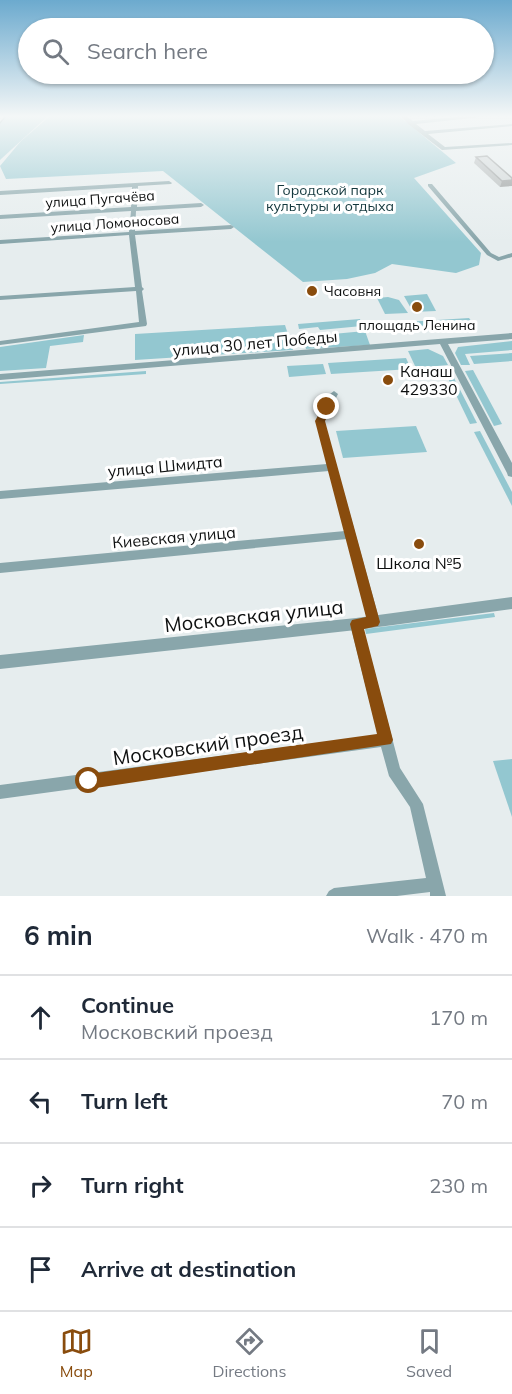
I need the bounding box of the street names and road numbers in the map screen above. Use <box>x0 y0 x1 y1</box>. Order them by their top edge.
street label: улица Пугачёва <box>45 186 155 212</box>
street label: улица Ломоносова <box>50 210 180 236</box>
street label: улица 30 лет Победы <box>172 326 338 360</box>
street label: улица Шмидта <box>107 451 223 481</box>
street label: Киевская улица <box>111 522 237 552</box>
street label: Московская улица <box>163 594 345 637</box>
street label: Московский проезд <box>111 719 305 770</box>

